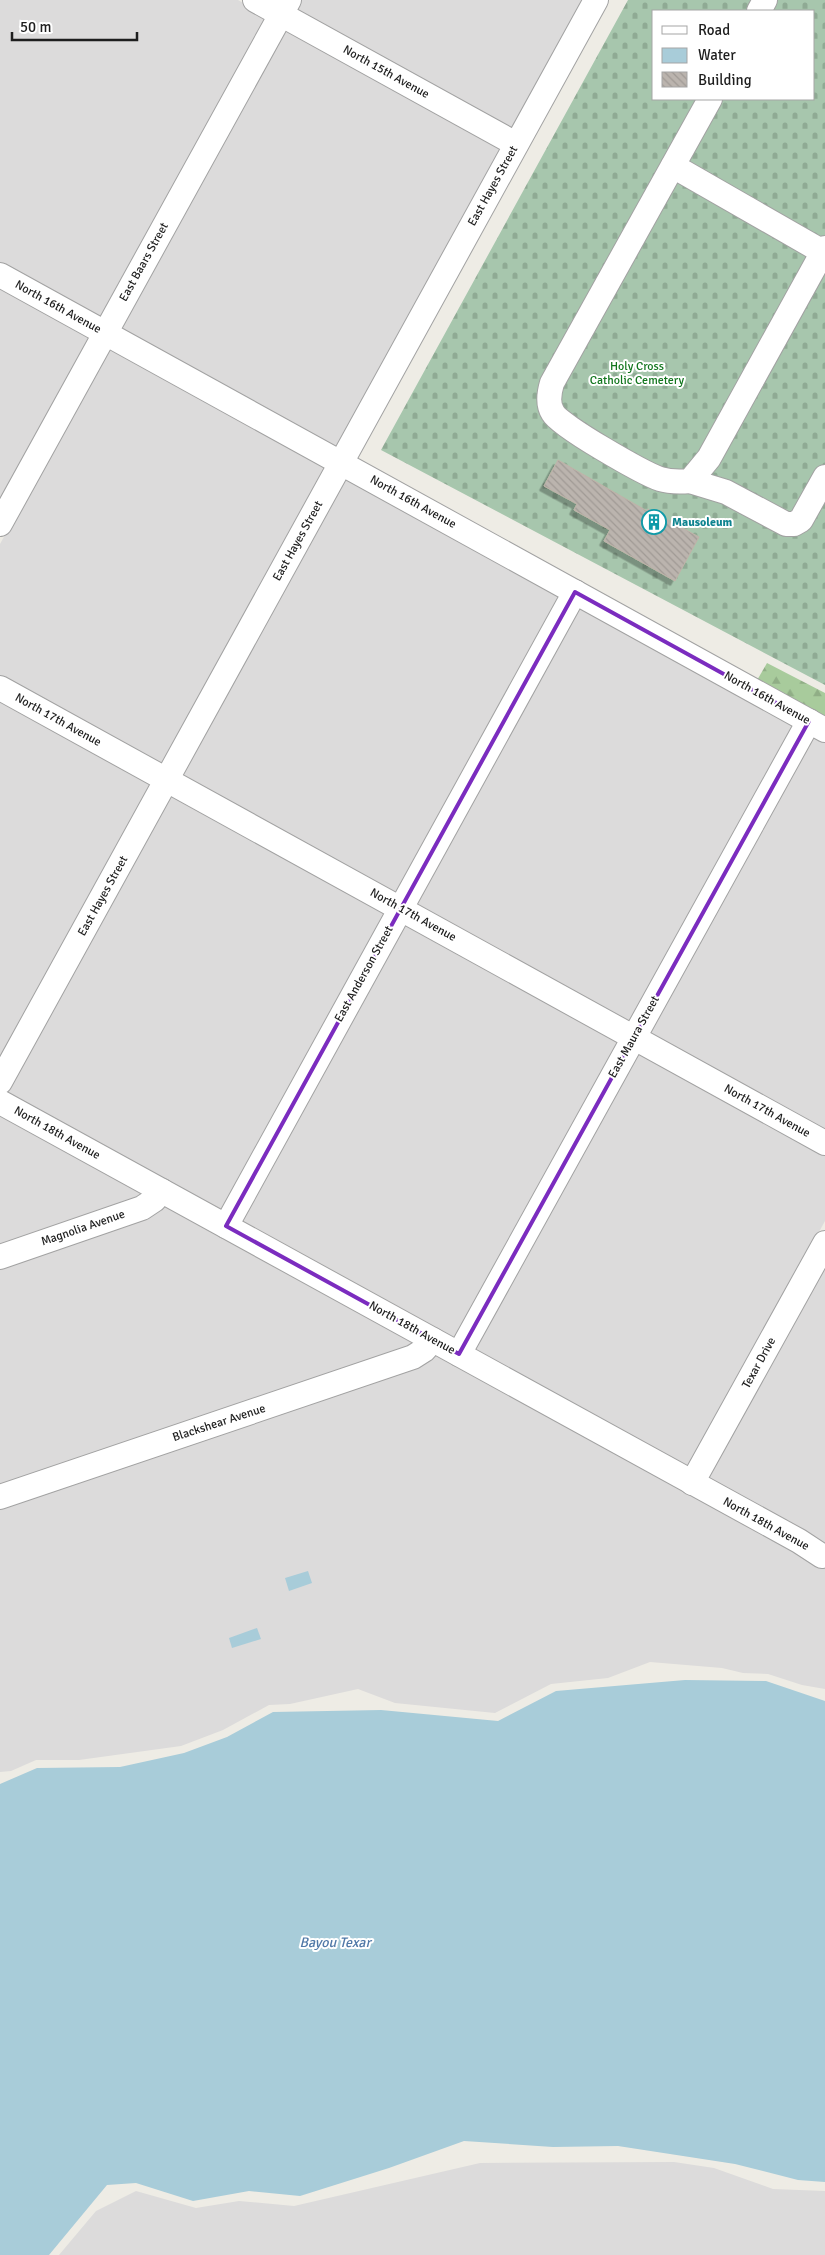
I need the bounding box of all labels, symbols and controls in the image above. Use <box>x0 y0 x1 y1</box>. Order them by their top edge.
scale bar <box>12 10 138 42</box>
legend <box>652 10 815 100</box>
text: 50 m <box>20 18 51 36</box>
text: Road <box>698 21 730 39</box>
street label: North 15th Avenue <box>340 42 432 102</box>
text: Water <box>698 46 736 64</box>
text: Building <box>698 71 752 89</box>
street label: East Hayes Street <box>465 143 521 229</box>
street label: East Baars Street <box>116 220 172 304</box>
street label: North 16th Avenue <box>12 277 104 337</box>
park label: Holy Cross Catholic Cemetery <box>590 359 685 388</box>
street label: North 16th Avenue <box>367 472 459 532</box>
street label: East Hayes Street <box>270 498 326 584</box>
building icon: Mausoleum <box>641 509 667 535</box>
place label: Mausoleum <box>672 515 733 530</box>
street label: North 16th Avenue <box>721 668 813 728</box>
street label: North 17th Avenue <box>12 690 104 750</box>
street label: East Hayes Street <box>75 853 131 939</box>
street label: North 17th Avenue <box>367 885 459 945</box>
street label: East Anderson Street <box>331 923 397 1025</box>
street label: East Maura Street <box>605 993 663 1081</box>
street label: North 17th Avenue <box>721 1081 813 1141</box>
street label: North 18th Avenue <box>11 1103 103 1163</box>
street label: Magnolia Avenue <box>39 1207 127 1249</box>
street label: North 18th Avenue <box>366 1298 458 1358</box>
street label: Texar Drive <box>739 1335 779 1391</box>
street label: Blackshear Avenue <box>171 1401 267 1445</box>
street label: North 18th Avenue <box>720 1494 812 1554</box>
water label: Bayou Texar <box>299 1934 372 1951</box>

